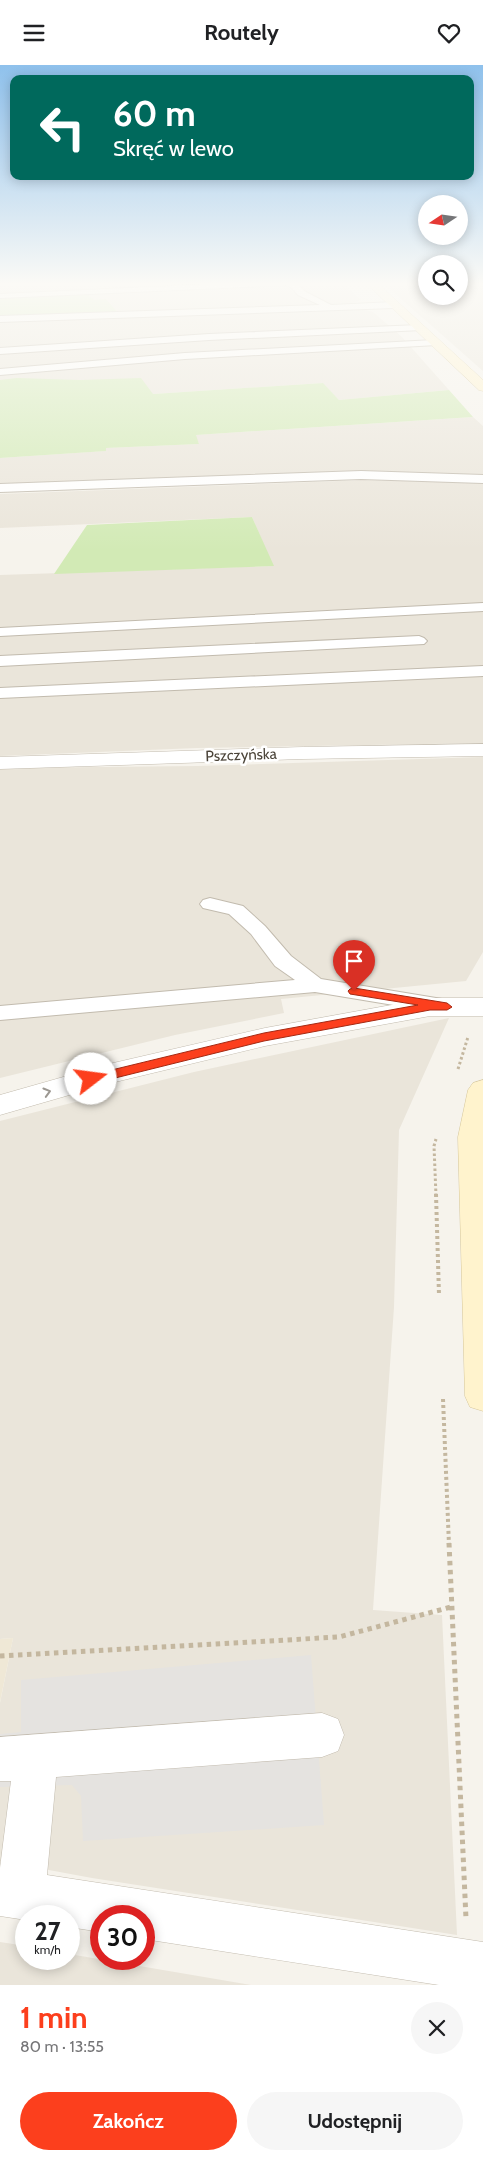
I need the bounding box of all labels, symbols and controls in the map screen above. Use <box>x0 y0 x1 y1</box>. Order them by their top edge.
icon: menu <box>20 19 48 47</box>
text: Routely <box>204 19 279 46</box>
icon: heart <box>435 19 463 47</box>
text: 60 m <box>113 92 196 135</box>
icon: left <box>30 95 95 160</box>
text: Skręć w lewo <box>113 135 234 162</box>
north arrow <box>418 195 468 245</box>
map controls <box>418 195 468 305</box>
button: search <box>418 255 468 305</box>
street label: Pszczyńska <box>205 745 278 765</box>
pin <box>333 940 375 991</box>
icon: arrive <box>340 947 368 975</box>
position arrow <box>64 1052 116 1104</box>
one-way arrow <box>42 1087 51 1097</box>
speed limit sign: 30 <box>90 1905 155 1970</box>
text: 27 <box>35 1916 60 1946</box>
text: km/h <box>34 1942 61 1957</box>
text: 1 min <box>20 1999 88 2036</box>
button: close <box>411 2002 463 2054</box>
text: 80 m · 13:55 <box>20 2037 104 2056</box>
button: Zakończ <box>20 2092 237 2150</box>
button: Udostępnij <box>247 2092 463 2150</box>

